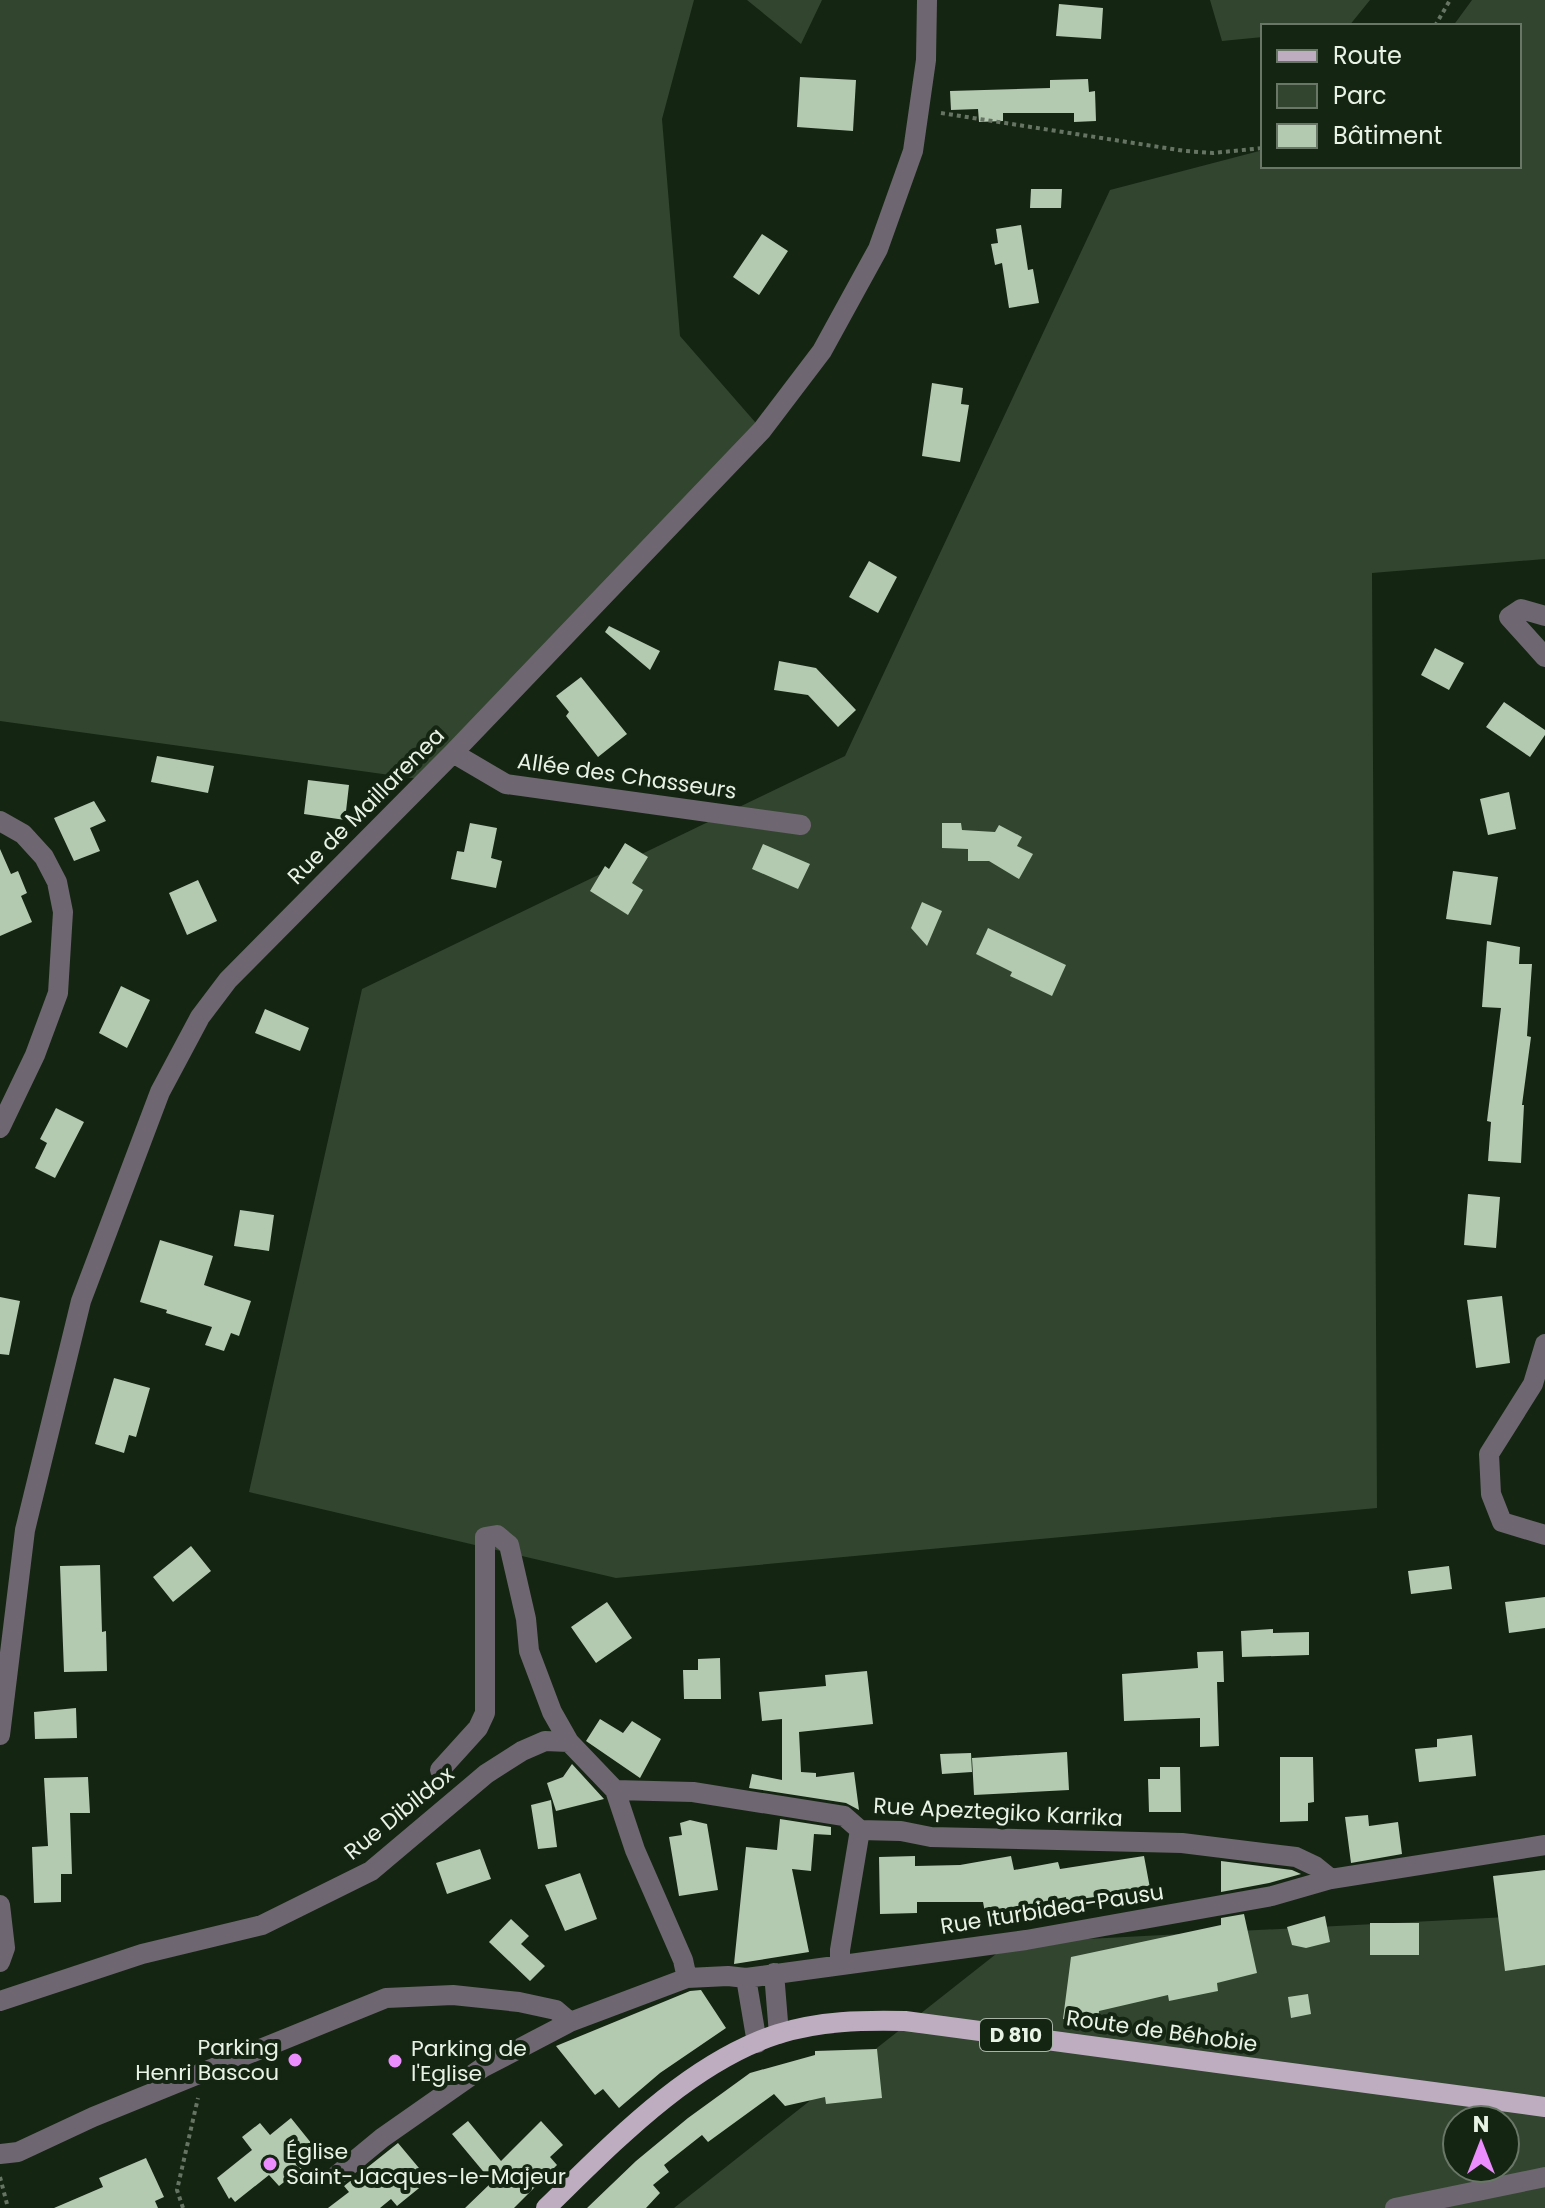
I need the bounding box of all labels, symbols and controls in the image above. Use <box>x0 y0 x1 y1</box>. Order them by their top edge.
legend <box>1261 24 1521 168</box>
text: Route <box>1333 39 1402 72</box>
text: Parc <box>1333 79 1387 112</box>
text: Bâtiment <box>1333 119 1442 152</box>
street label: Rue de Maillarenea <box>281 721 451 891</box>
street label: Allée des Chasseurs <box>515 745 739 807</box>
street label: Rue Dibildox <box>338 1759 461 1867</box>
street label: Rue Apeztegiko Karrika <box>873 1790 1123 1834</box>
street label: Rue Iturbidea-Pausu <box>938 1876 1166 1942</box>
street label: Route de Béhobie <box>1064 2002 1260 2060</box>
road number: D 810 <box>980 2019 1052 2051</box>
place label: Parking Henri Bascou <box>135 2032 279 2088</box>
place label: Parking de l'Eglise <box>411 2033 527 2089</box>
marker: Parking Henri Bascou <box>286 2051 304 2069</box>
marker: Parking de l'Eglise <box>386 2052 404 2070</box>
north arrow <box>1441 2104 1521 2184</box>
text: N <box>1473 2109 1489 2140</box>
place label: Église Saint-Jacques-le-Majeur <box>286 2136 566 2192</box>
marker: Église Saint-Jacques-le-Majeur <box>261 2155 279 2173</box>

